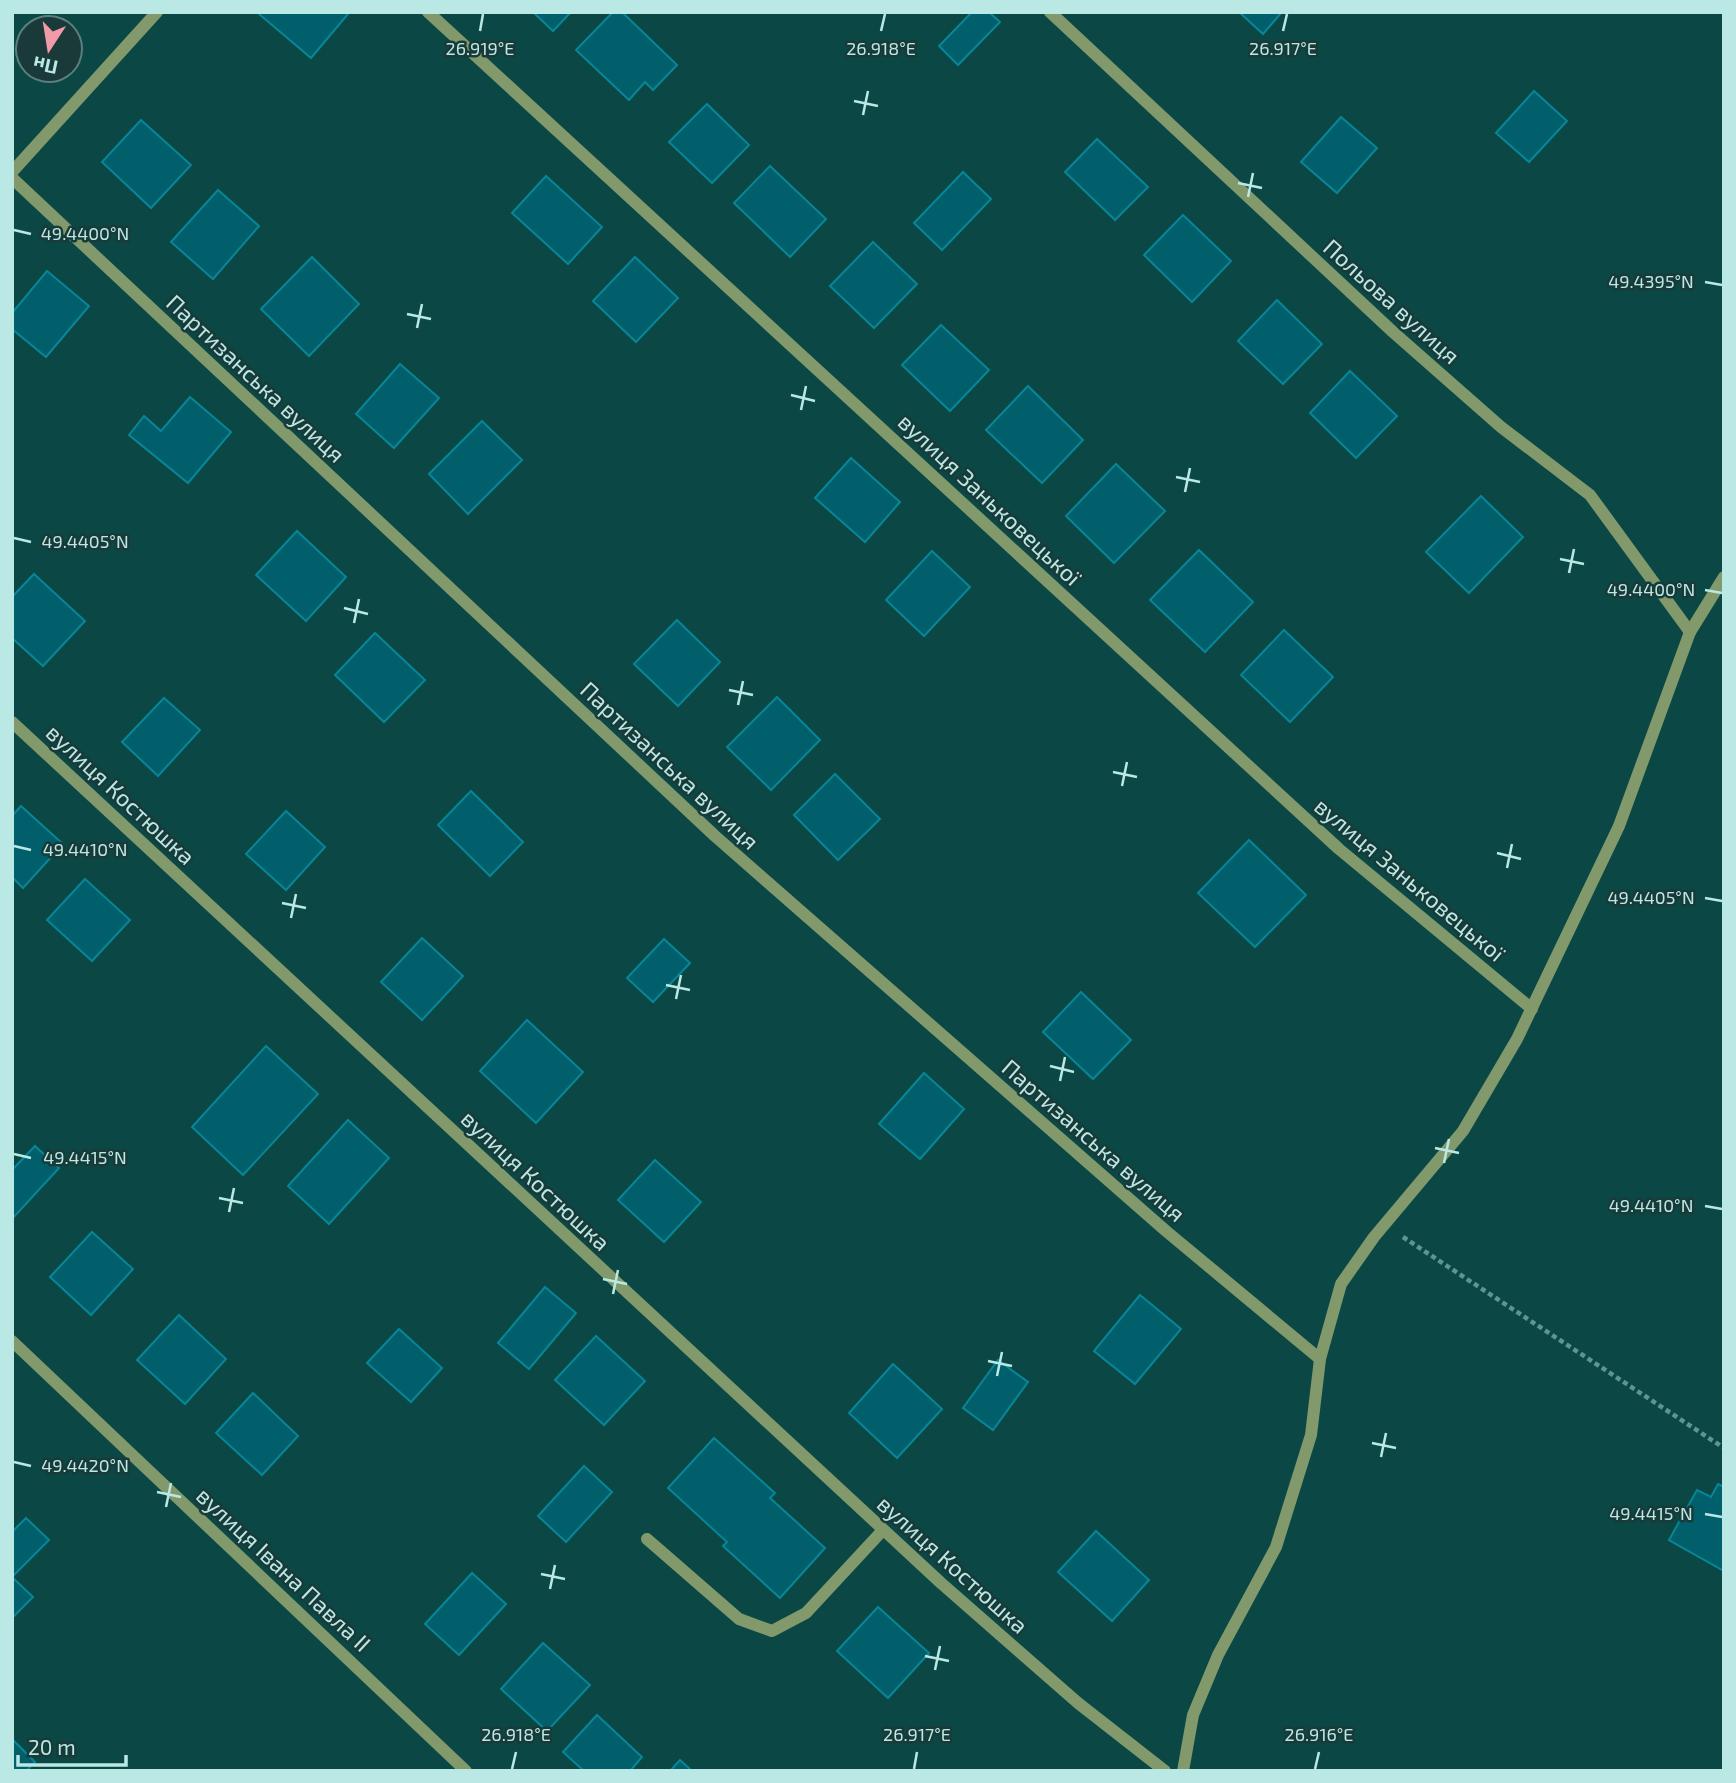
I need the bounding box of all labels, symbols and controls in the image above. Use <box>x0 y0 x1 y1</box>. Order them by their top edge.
north arrow <box>14 14 84 84</box>
text: 26.919°E <box>446 37 514 59</box>
text: 26.918°E <box>846 37 916 59</box>
text: 26.917°E <box>1249 37 1317 59</box>
text: Пн <box>31 52 60 80</box>
text: 49.4400°N <box>41 222 129 244</box>
street label: Польова вулиця <box>1318 233 1466 370</box>
text: 49.4395°N <box>1608 270 1694 292</box>
street label: Партизанська вулиця <box>160 288 351 469</box>
street label: вулиця Заньковецької <box>892 407 1087 592</box>
text: 49.4405°N <box>41 530 129 552</box>
text: 49.4400°N <box>1607 578 1695 600</box>
street label: Партизанська вулиця <box>574 675 765 856</box>
street label: вулиця Костюшка <box>40 718 201 871</box>
street label: вулиця Заньковецької <box>1309 791 1511 968</box>
text: 49.4410°N <box>43 838 127 860</box>
text: 49.4405°N <box>1607 886 1695 908</box>
street label: Партизанська вулиця <box>996 1053 1191 1228</box>
street label: вулиця Костюшка <box>455 1104 616 1257</box>
text: 49.4415°N <box>43 1146 127 1168</box>
text: 49.4410°N <box>1609 1194 1693 1216</box>
text: 49.4420°N <box>41 1454 129 1476</box>
street label: вулиця Івана Павла II <box>190 1481 377 1658</box>
street label: вулиця Костюшка <box>871 1489 1034 1640</box>
text: 49.4415°N <box>1609 1502 1693 1524</box>
text: 26.918°E <box>481 1723 551 1745</box>
text: 26.917°E <box>883 1723 951 1745</box>
text: 26.916°E <box>1285 1723 1353 1745</box>
scale bar <box>18 1724 126 1768</box>
text: 20 m <box>28 1734 76 1759</box>

